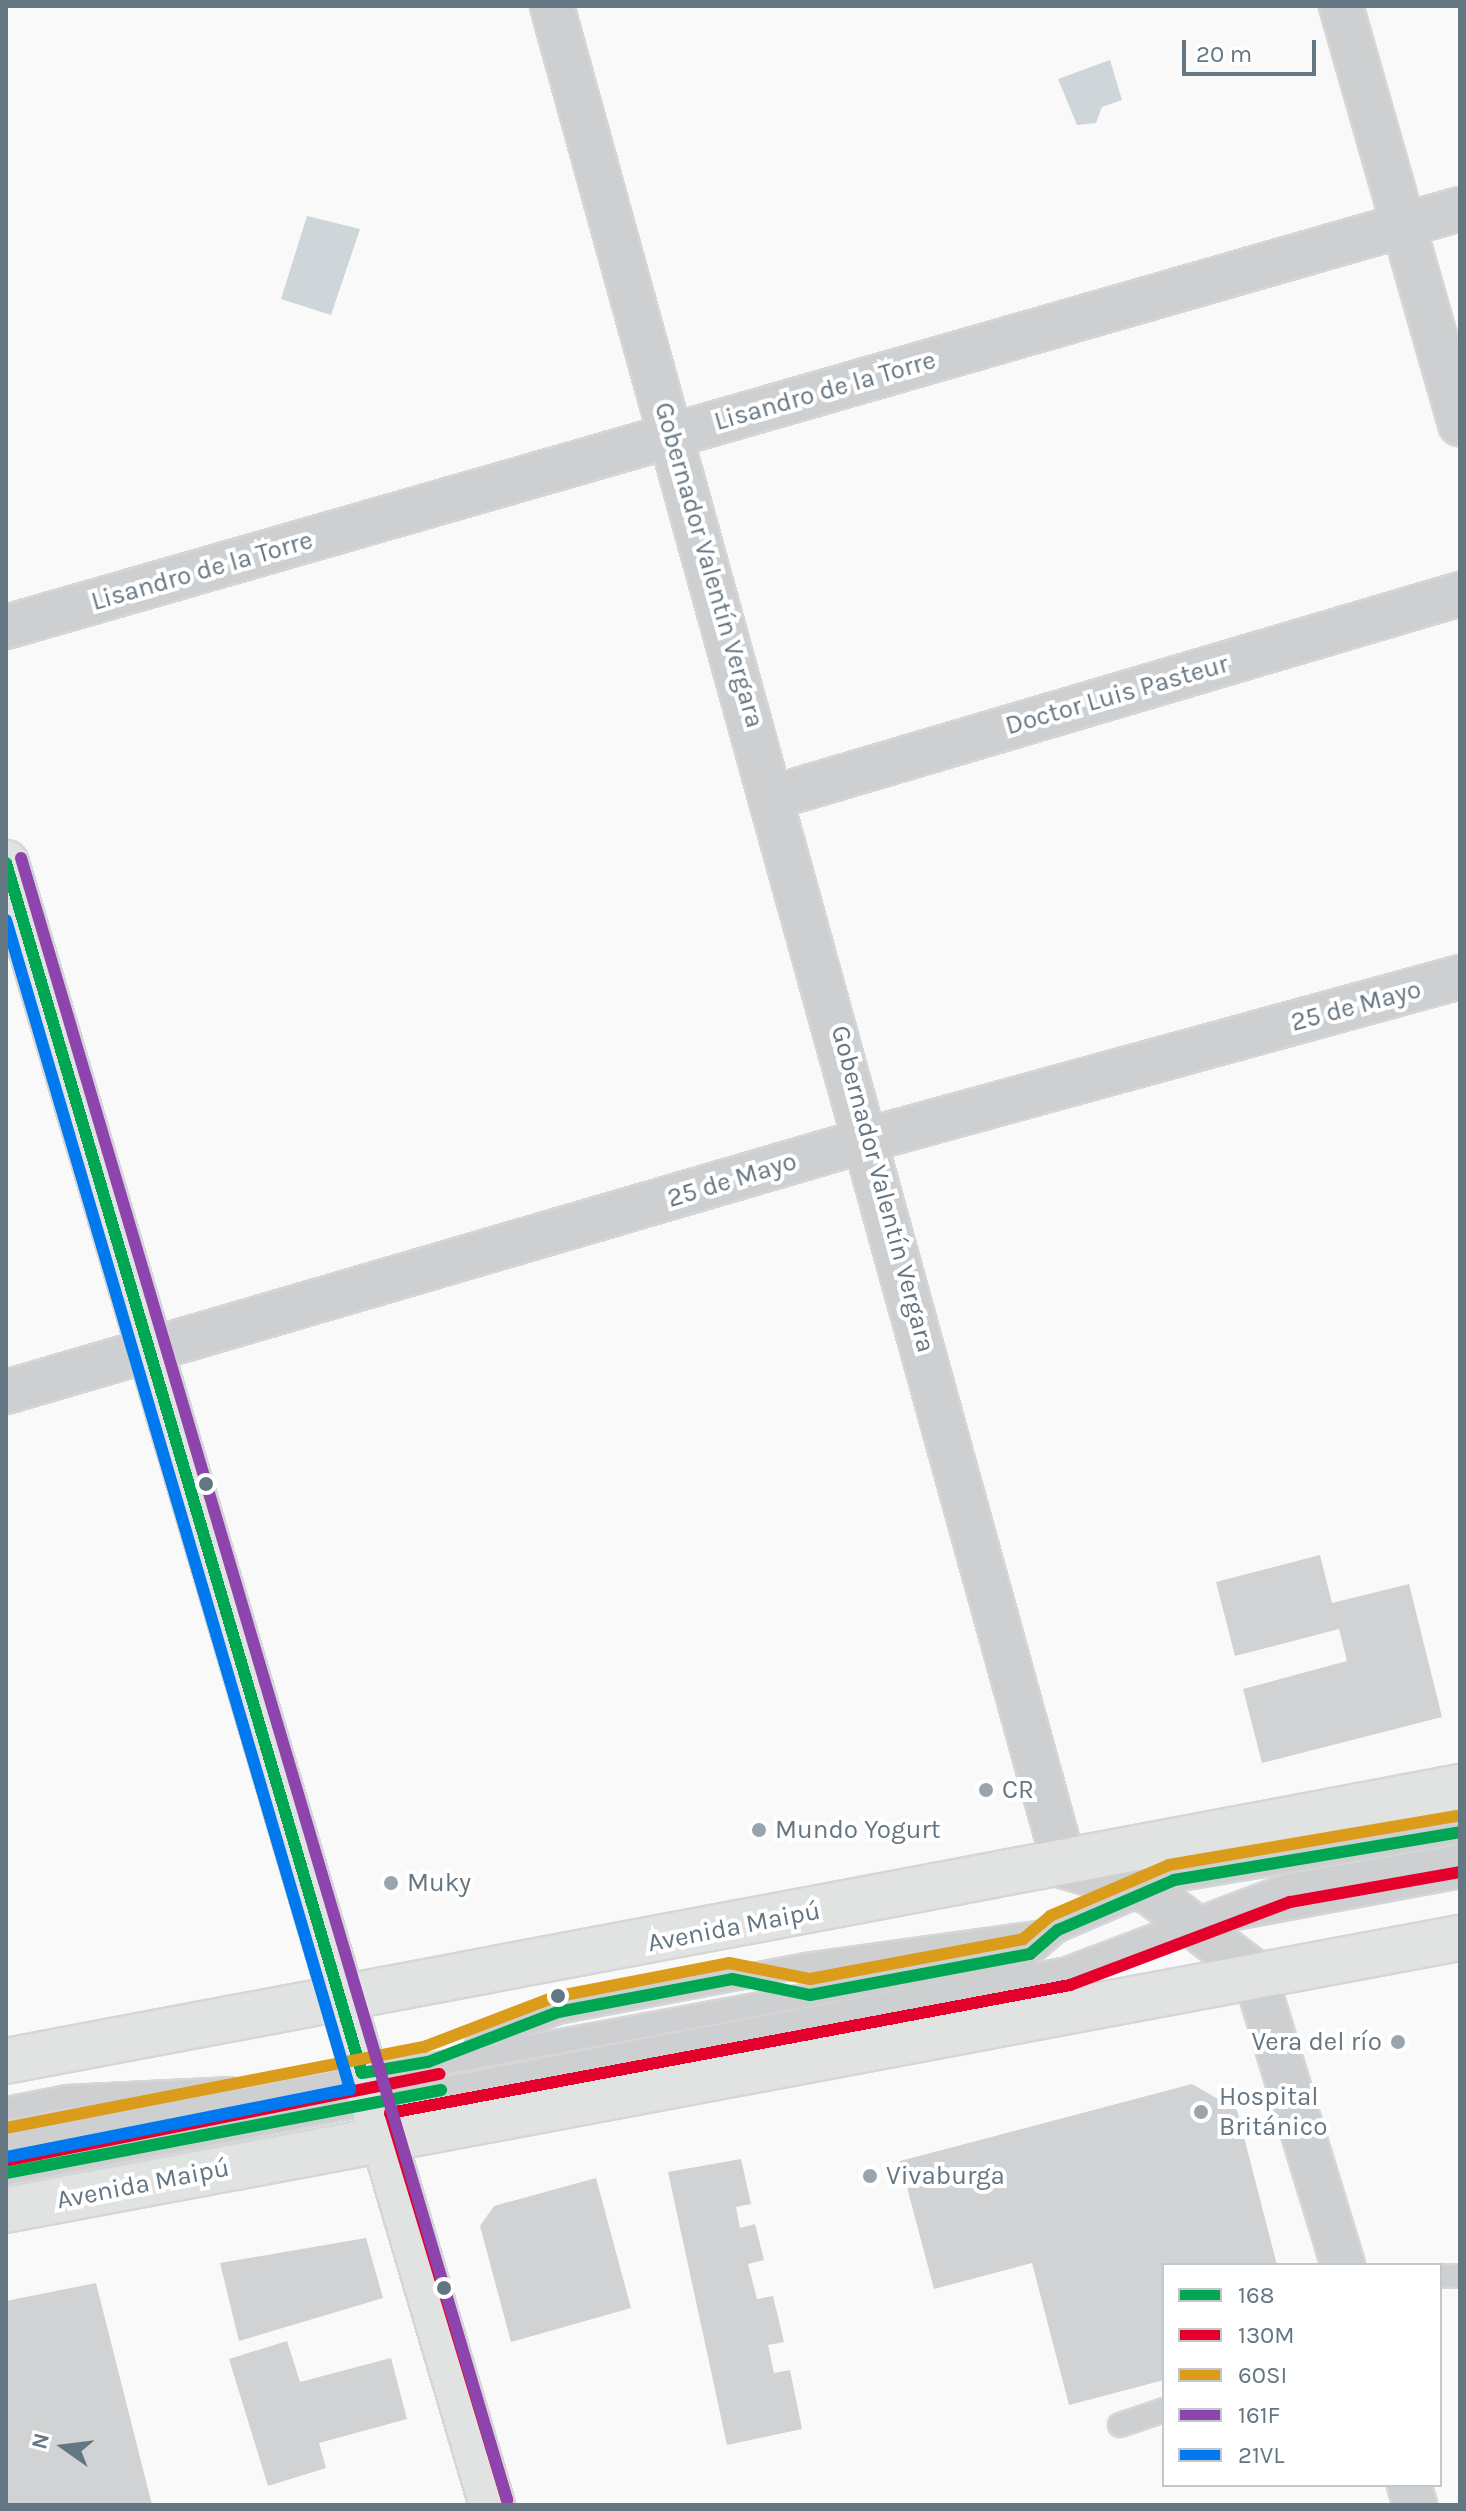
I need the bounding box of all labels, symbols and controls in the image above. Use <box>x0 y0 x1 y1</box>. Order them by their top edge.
scale bar <box>1186 24 1320 74</box>
text: 20 m <box>1196 40 1252 68</box>
street label: Lisandro de la Torre <box>711 344 939 438</box>
street label: Gobernador Valentín Vergara <box>648 399 770 731</box>
street label: Lisandro de la Torre <box>88 524 316 618</box>
street label: Doctor Luis Pasteur <box>1002 648 1232 742</box>
street label: 25 de Mayo <box>1287 974 1425 1038</box>
street label: Gobernador Valentín Vergara <box>824 1022 942 1356</box>
street label: 25 de Mayo <box>664 1146 800 1214</box>
unlabelled marker <box>198 1476 214 1492</box>
place label: CR <box>1002 1774 1034 1806</box>
marker: CR <box>977 1781 995 1799</box>
place label: Mundo Yogurt <box>775 1814 941 1846</box>
marker: Mundo Yogurt <box>750 1821 768 1839</box>
place label: Muky <box>407 1867 471 1899</box>
marker: Muky <box>382 1874 400 1892</box>
street label: Avenida Maipú <box>645 1895 823 1959</box>
unlabelled marker <box>550 1988 566 2004</box>
place label: Vera del río <box>1251 2026 1382 2058</box>
marker: Vera del río <box>1389 2033 1407 2051</box>
place label: Hospital Británico <box>1219 2081 1327 2142</box>
marker: Hospital Británico <box>1190 2101 1212 2123</box>
street label: Avenida Maipú <box>54 2152 232 2216</box>
place label: Vivaburga <box>886 2160 1005 2192</box>
marker: Vivaburga <box>861 2167 879 2185</box>
legend <box>1162 2263 1442 2487</box>
unlabelled marker <box>436 2280 452 2296</box>
text: 168 <box>1238 2281 1274 2309</box>
text: 130M <box>1238 2321 1295 2349</box>
text: 60SI <box>1238 2361 1287 2389</box>
text: 161F <box>1238 2401 1280 2429</box>
north arrow <box>24 2407 104 2487</box>
text: N <box>26 2430 55 2452</box>
text: 21VL <box>1238 2441 1285 2469</box>

